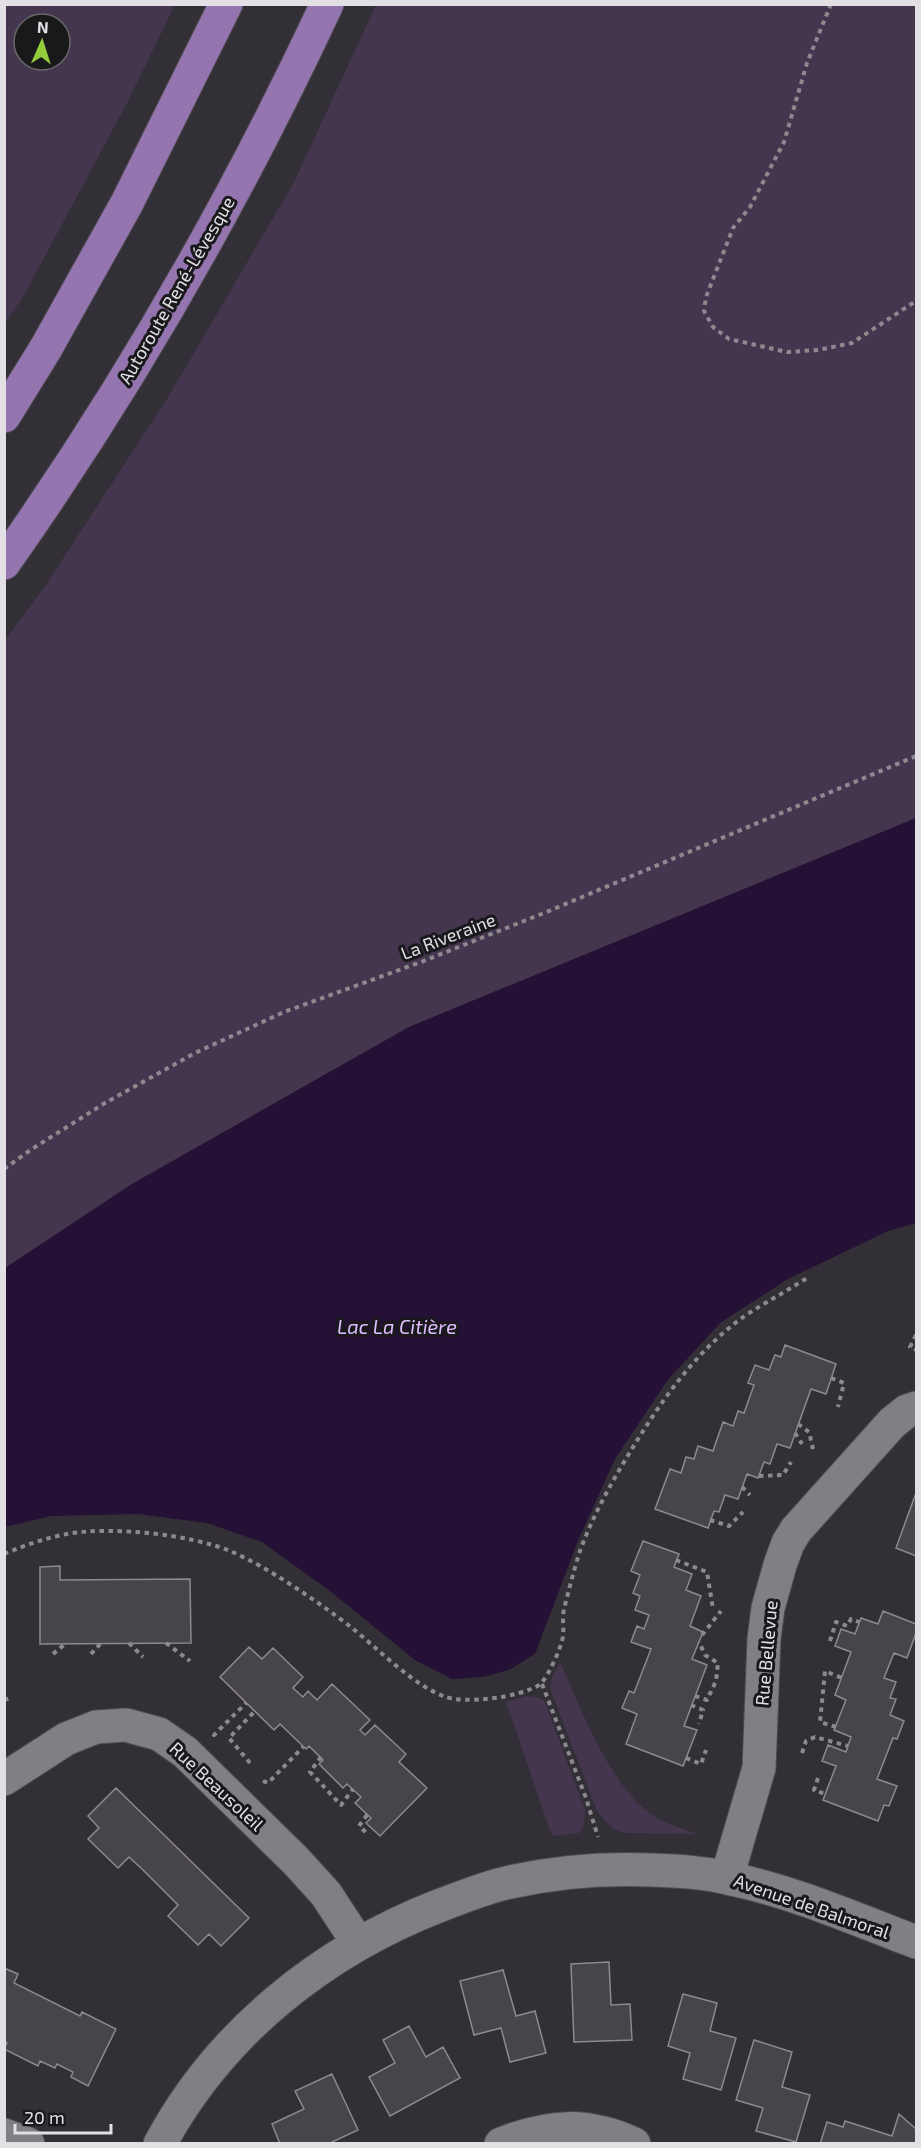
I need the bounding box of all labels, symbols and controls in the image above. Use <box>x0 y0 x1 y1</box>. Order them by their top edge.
north arrow <box>12 12 72 72</box>
text: N <box>37 17 49 36</box>
street label: Autoroute René-Lévesque <box>113 192 239 388</box>
street label: La Riveraine <box>398 908 498 964</box>
water label: Lac La Citière <box>337 1314 457 1338</box>
street label: Rue Bellevue <box>750 1599 782 1707</box>
street label: Rue Beausoleil <box>166 1737 269 1835</box>
street label: Avenue de Balmoral <box>731 1869 893 1943</box>
scale bar <box>15 2097 111 2135</box>
text: 20 m <box>24 2106 65 2128</box>

